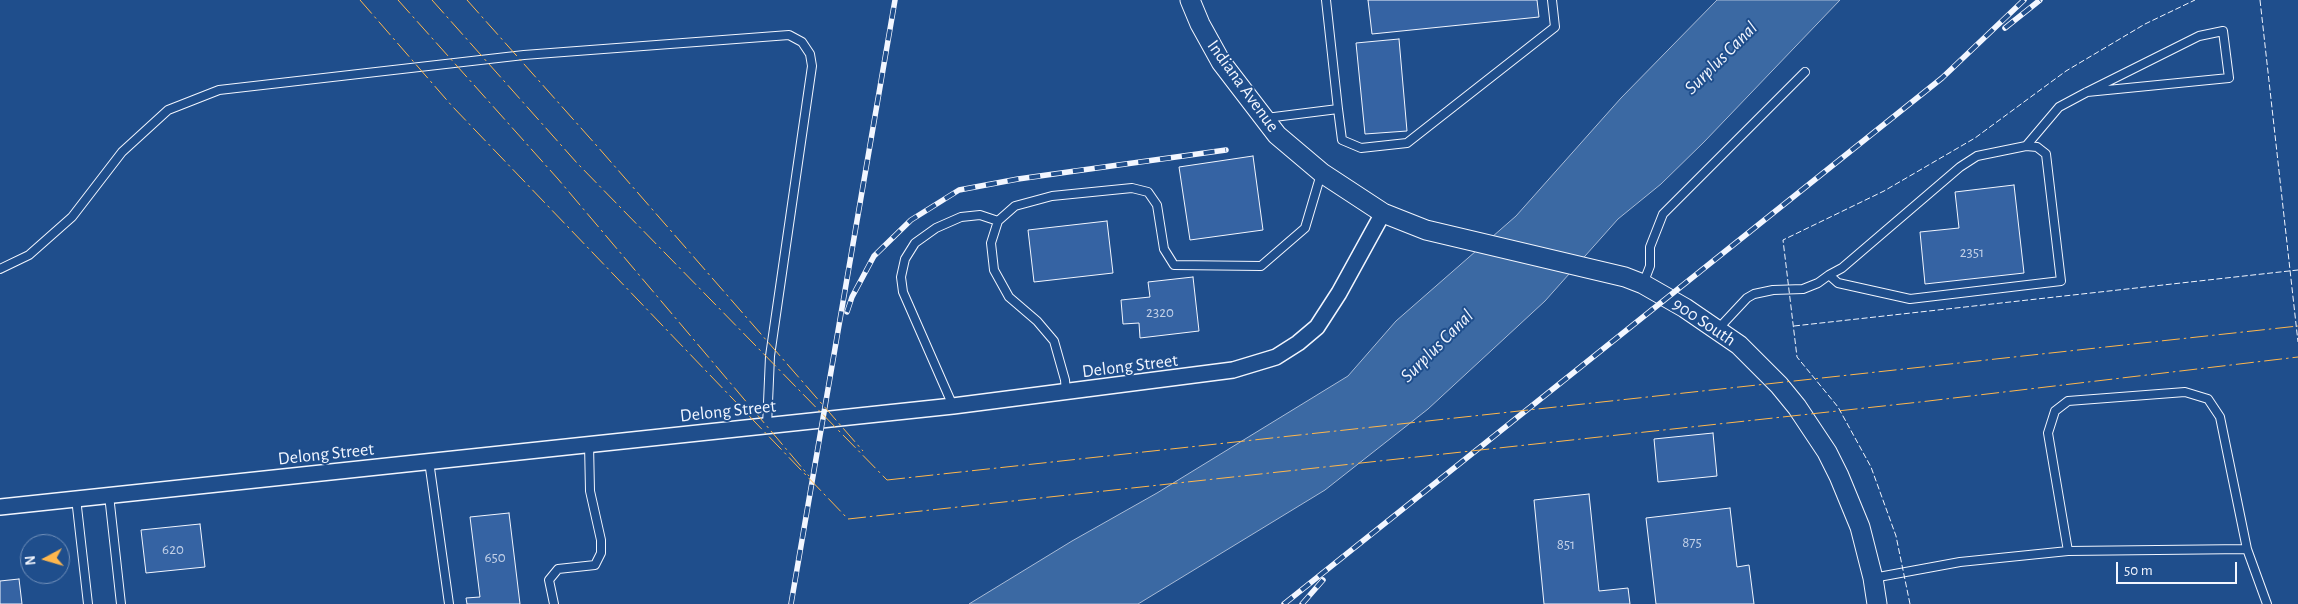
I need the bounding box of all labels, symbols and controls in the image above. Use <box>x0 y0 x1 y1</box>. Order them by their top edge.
water label: Surplus Canal <box>1680 17 1762 99</box>
street label: Indiana Avenue <box>1202 36 1284 136</box>
house number: 2351 <box>1960 243 1984 261</box>
street label: 900 South <box>1668 293 1740 351</box>
house number: 2320 <box>1146 303 1174 321</box>
water label: Surplus Canal <box>1396 305 1478 387</box>
street label: Delong Street <box>1081 349 1179 383</box>
street label: Delong Street <box>679 395 777 427</box>
street label: Delong Street <box>277 438 375 470</box>
house number: 875 <box>1682 533 1702 551</box>
north arrow <box>20 534 70 584</box>
house number: 851 <box>1557 535 1575 553</box>
house number: 620 <box>162 540 184 558</box>
house number: 650 <box>484 548 506 566</box>
scale bar <box>2118 552 2239 584</box>
text: N <box>24 555 39 566</box>
text: 50 m <box>2124 563 2153 578</box>

